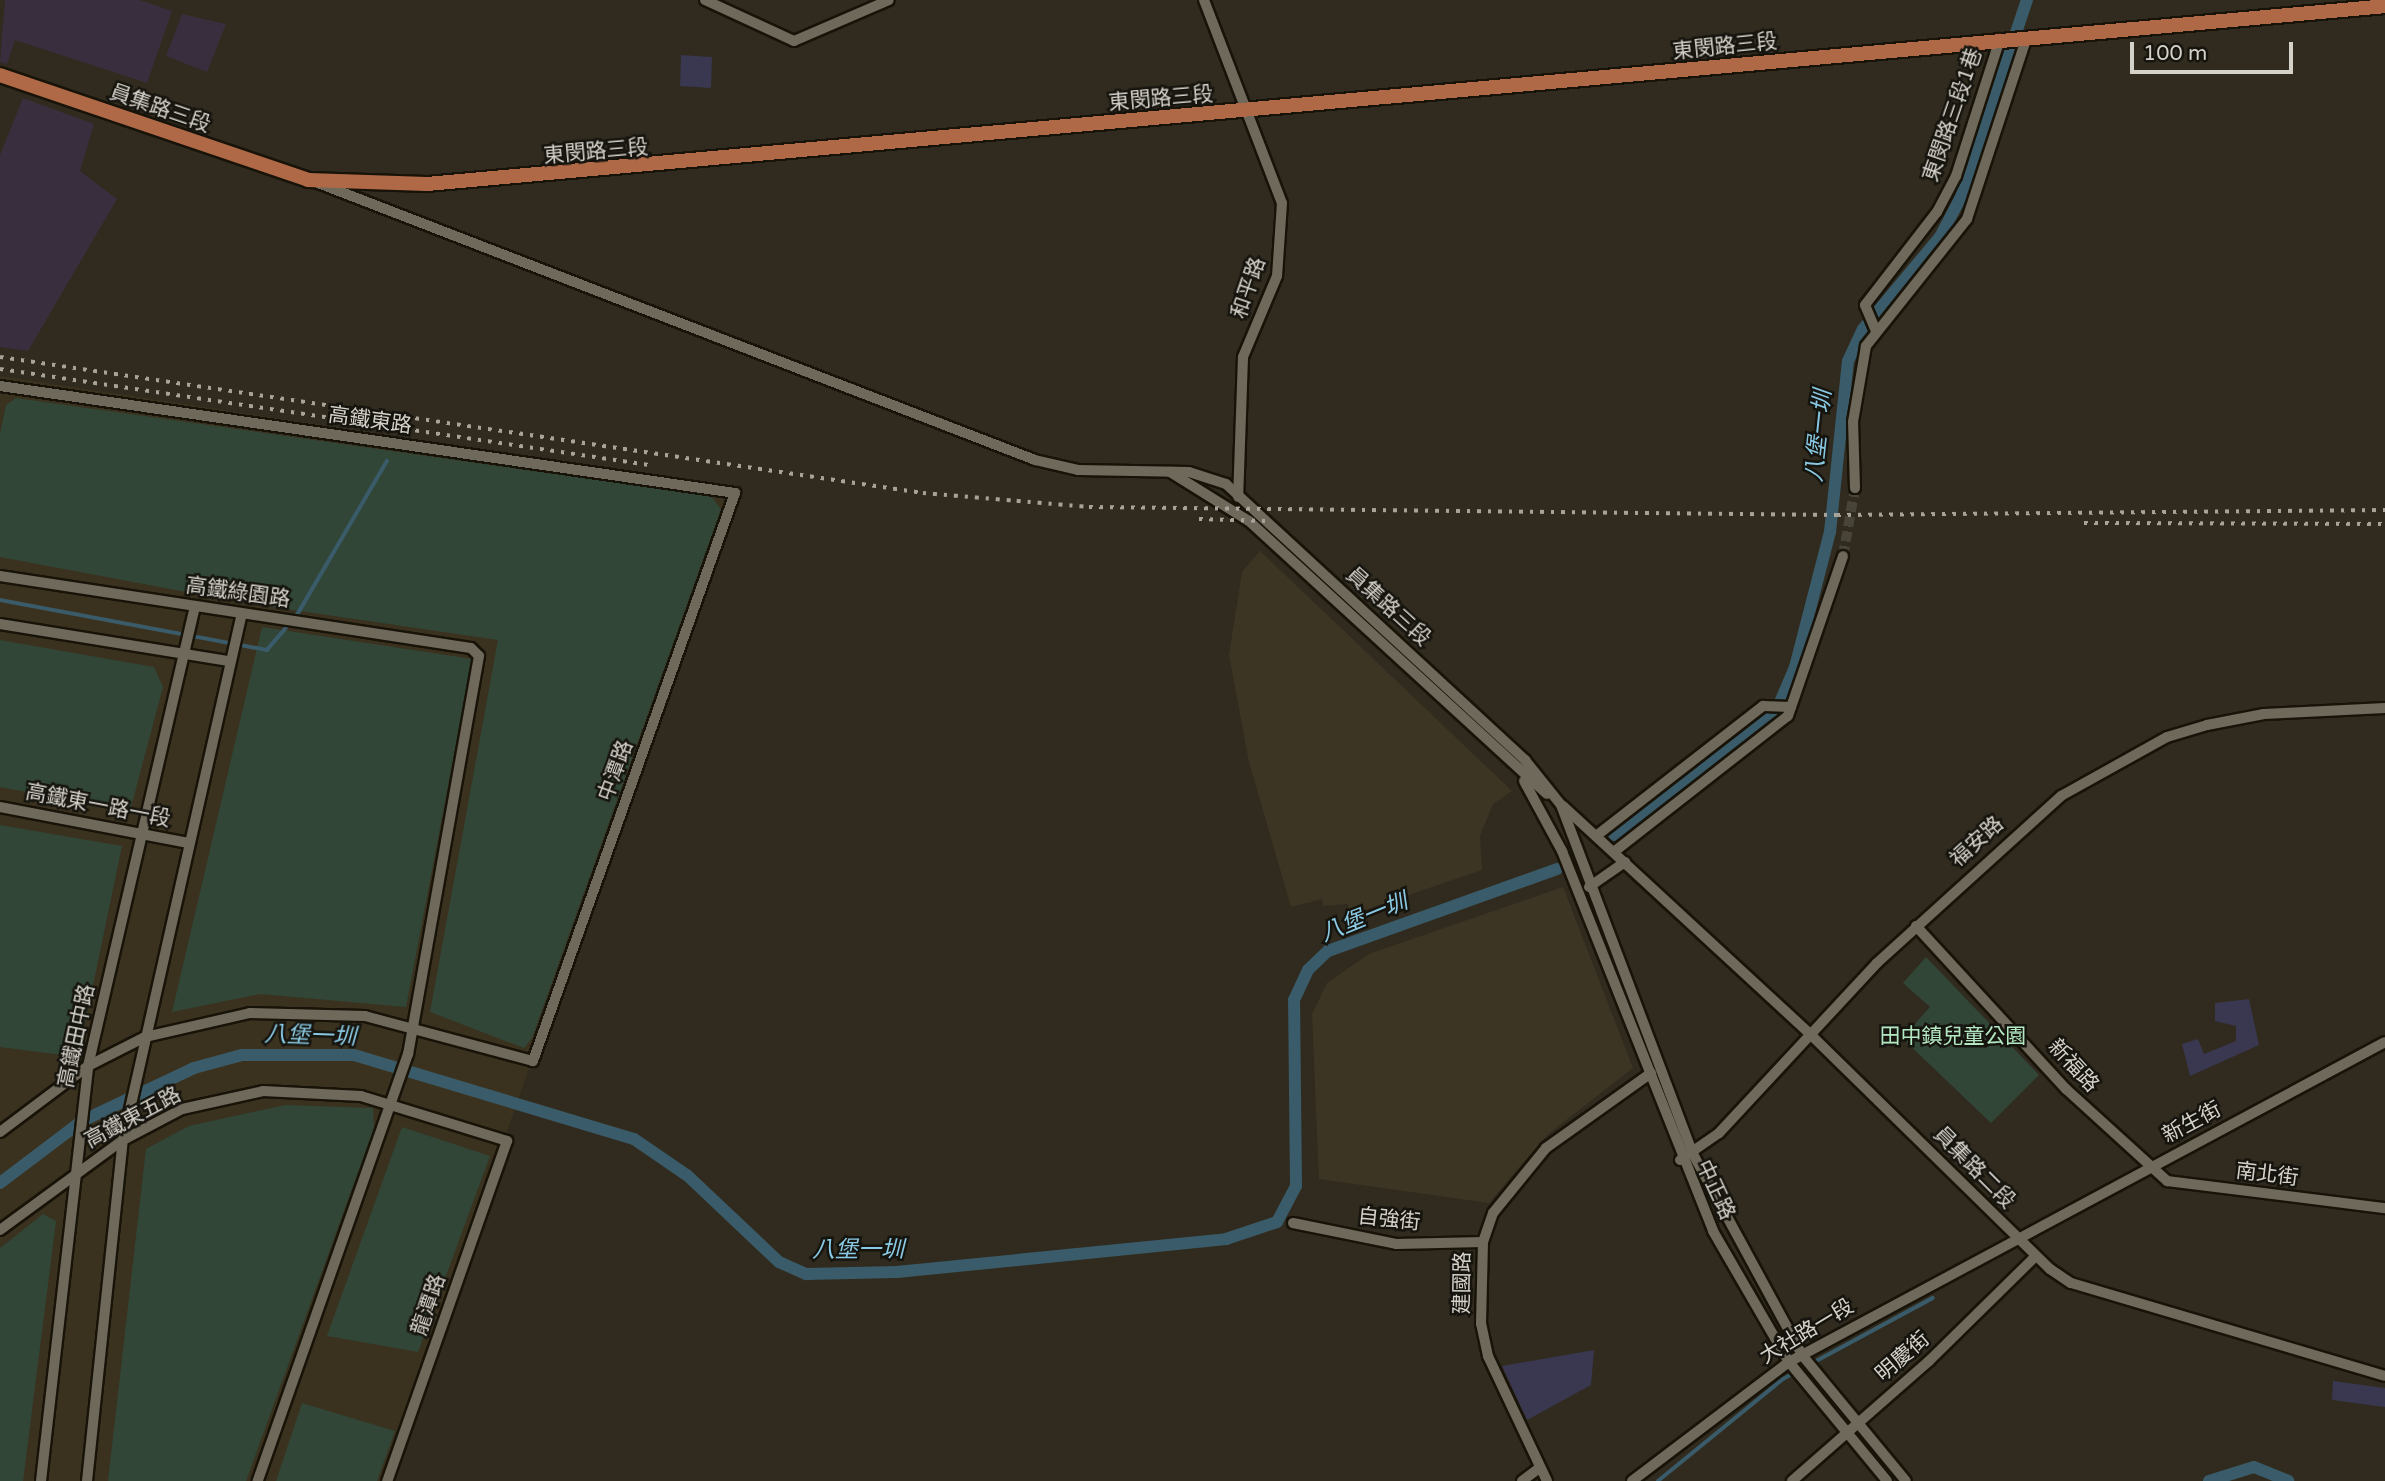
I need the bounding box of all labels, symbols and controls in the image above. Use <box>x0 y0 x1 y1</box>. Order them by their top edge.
scale bar <box>2133 28 2296 72</box>
street label: 東閔路三段 <box>1671 29 1779 65</box>
text: 100 m <box>2143 41 2207 66</box>
street label: 東閔路三段1巷 <box>1918 45 1988 185</box>
street label: 員集路三段 <box>106 80 214 138</box>
street label: 東閔路三段 <box>1108 82 1214 116</box>
street label: 東閔路三段 <box>543 135 649 169</box>
street label: 和平路 <box>1227 254 1271 322</box>
water label: 八堡一圳 <box>1800 389 1838 483</box>
street label: 高鐵東路 <box>327 403 413 439</box>
street label: 員集路三段 <box>1341 563 1435 651</box>
street label: 高鐵綠園路 <box>184 573 292 613</box>
street label: 中潭路 <box>593 737 639 805</box>
street label: 高鐵東一路一段 <box>23 780 173 832</box>
street label: 福安路 <box>1945 812 2009 872</box>
water label: 八堡一圳 <box>1316 888 1412 948</box>
street label: 高鐵田中路 <box>54 982 100 1090</box>
water label: 八堡一圳 <box>264 1021 356 1051</box>
park label: 田中鎮兒童公園 <box>1880 1024 2026 1050</box>
street label: 新福路 <box>2042 1034 2104 1098</box>
street label: 高鐵東五路 <box>81 1082 185 1154</box>
street label: 新生街 <box>2158 1097 2226 1149</box>
street label: 員集路二段 <box>1928 1122 2020 1214</box>
street label: 中正路 <box>1690 1156 1740 1224</box>
street label: 南北街 <box>2234 1159 2300 1191</box>
street label: 自強街 <box>1356 1204 1422 1236</box>
water label: 八堡一圳 <box>812 1236 904 1264</box>
street label: 建國路 <box>1450 1251 1476 1315</box>
street label: 龍潭路 <box>407 1271 451 1339</box>
street label: 大社路一段 <box>1756 1294 1858 1370</box>
street label: 明慶街 <box>1871 1327 1935 1387</box>

